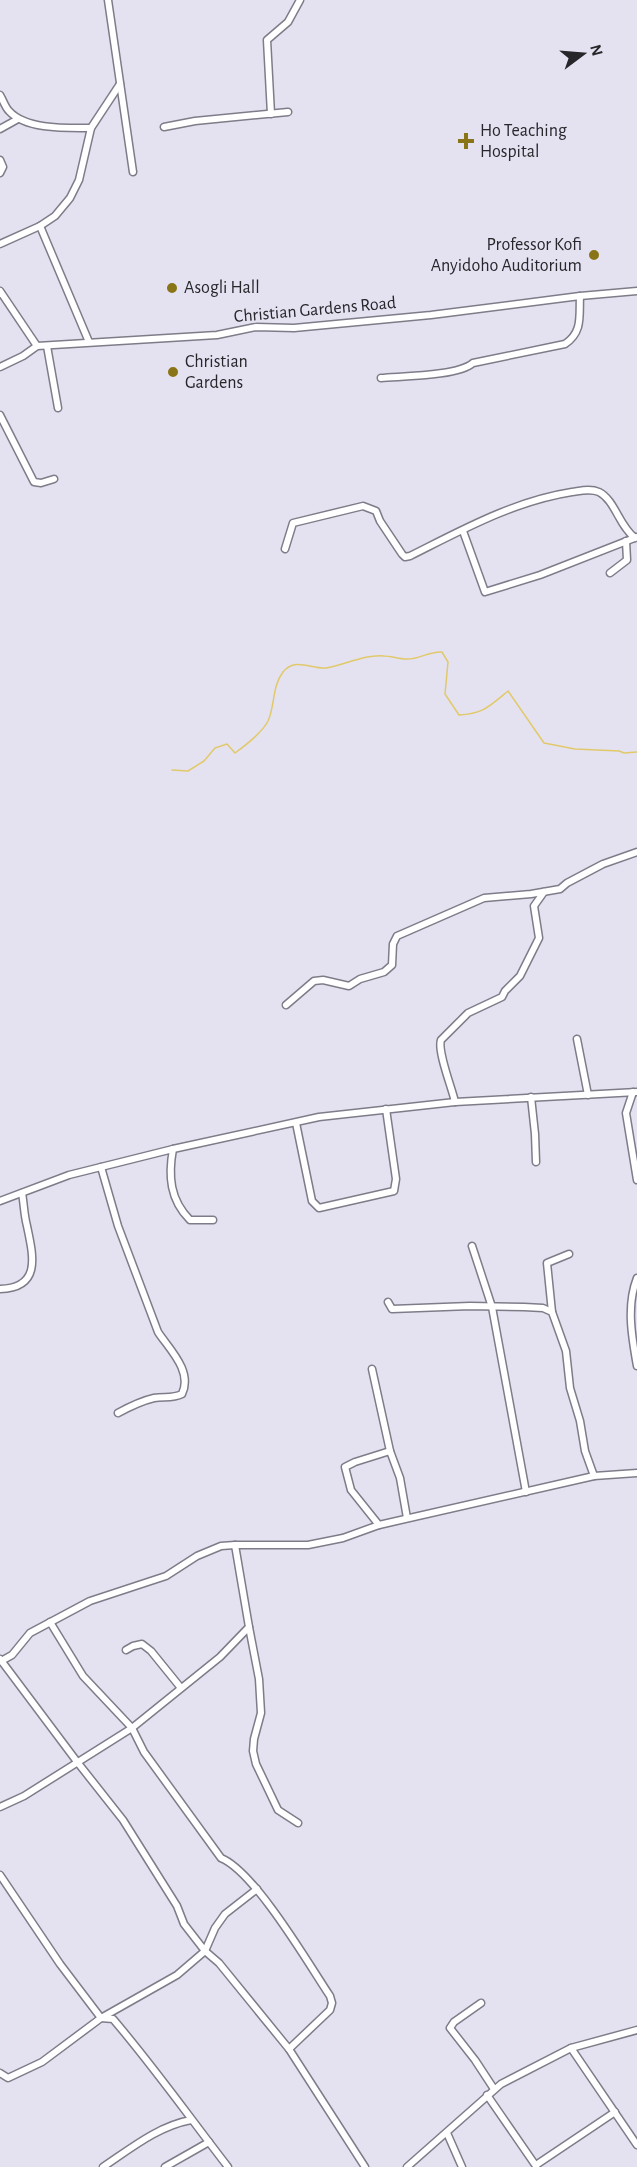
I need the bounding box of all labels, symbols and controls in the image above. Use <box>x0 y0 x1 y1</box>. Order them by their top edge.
north arrow <box>553 24 613 84</box>
text: N <box>587 43 606 58</box>
place label: Ho Teaching Hospital <box>480 122 567 161</box>
marker: Ho Teaching Hospital <box>457 132 475 150</box>
place label: Professor Kofi Anyidoho Auditorium <box>431 236 582 275</box>
marker: Professor Kofi Anyidoho Auditorium <box>587 248 601 262</box>
place label: Asogli Hall <box>184 279 260 297</box>
marker: Asogli Hall <box>165 281 179 295</box>
street label: Christian Gardens Road <box>233 294 397 326</box>
place label: Christian Gardens <box>185 353 248 392</box>
marker: Christian Gardens <box>166 365 180 379</box>

